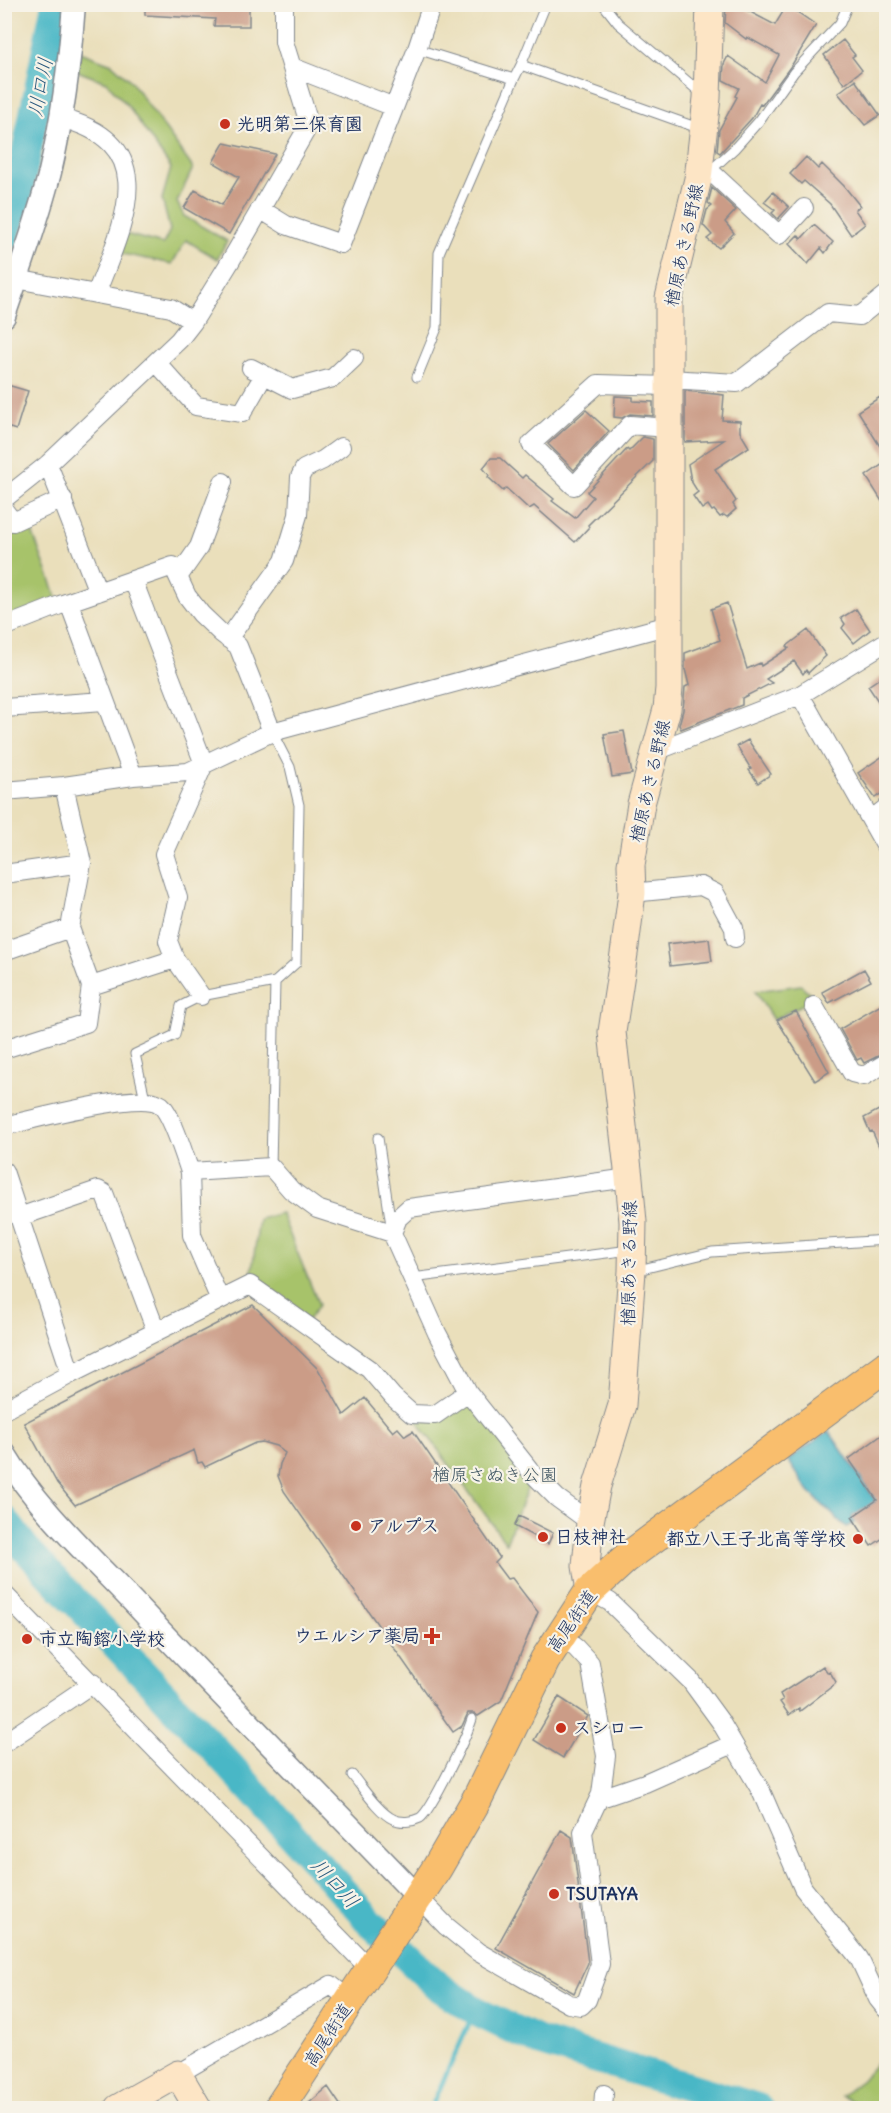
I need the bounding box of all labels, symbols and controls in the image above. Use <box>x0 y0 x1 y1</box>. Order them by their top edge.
water label: 川口川 <box>22 55 58 119</box>
place label: 光明第三保育園 <box>237 112 363 135</box>
marker: 光明第三保育園 <box>218 117 232 131</box>
street label: 楢原あきる野線 <box>659 181 708 309</box>
street label: 楢原あきる野線 <box>624 717 675 845</box>
street label: 楢原あきる野線 <box>616 1200 641 1326</box>
park label: 楢原さぬき公園 <box>432 1463 558 1486</box>
place label: アルプス <box>368 1514 439 1537</box>
marker: アルプス <box>349 1519 363 1533</box>
place label: 日枝神社 <box>555 1525 627 1548</box>
place label: 都立八王子北高等学校 <box>666 1527 846 1550</box>
marker: 日枝神社 <box>536 1530 550 1544</box>
marker: 都立八王子北高等学校 <box>851 1532 865 1546</box>
street label: 高尾街道 <box>542 1585 602 1657</box>
place label: ウエルシア薬局 <box>294 1624 420 1647</box>
place label: 市立陶鎔小学校 <box>39 1627 165 1650</box>
marker: ウエルシア薬局 <box>425 1629 439 1643</box>
marker: 市立陶鎔小学校 <box>20 1632 34 1646</box>
place label: スシロー <box>573 1716 645 1739</box>
marker: スシロー <box>554 1721 568 1735</box>
water label: 川口川 <box>306 1852 365 1913</box>
place label: TSUTAYA <box>566 1882 638 1905</box>
marker: TSUTAYA <box>547 1887 561 1901</box>
street label: 高尾街道 <box>298 1998 357 2071</box>

